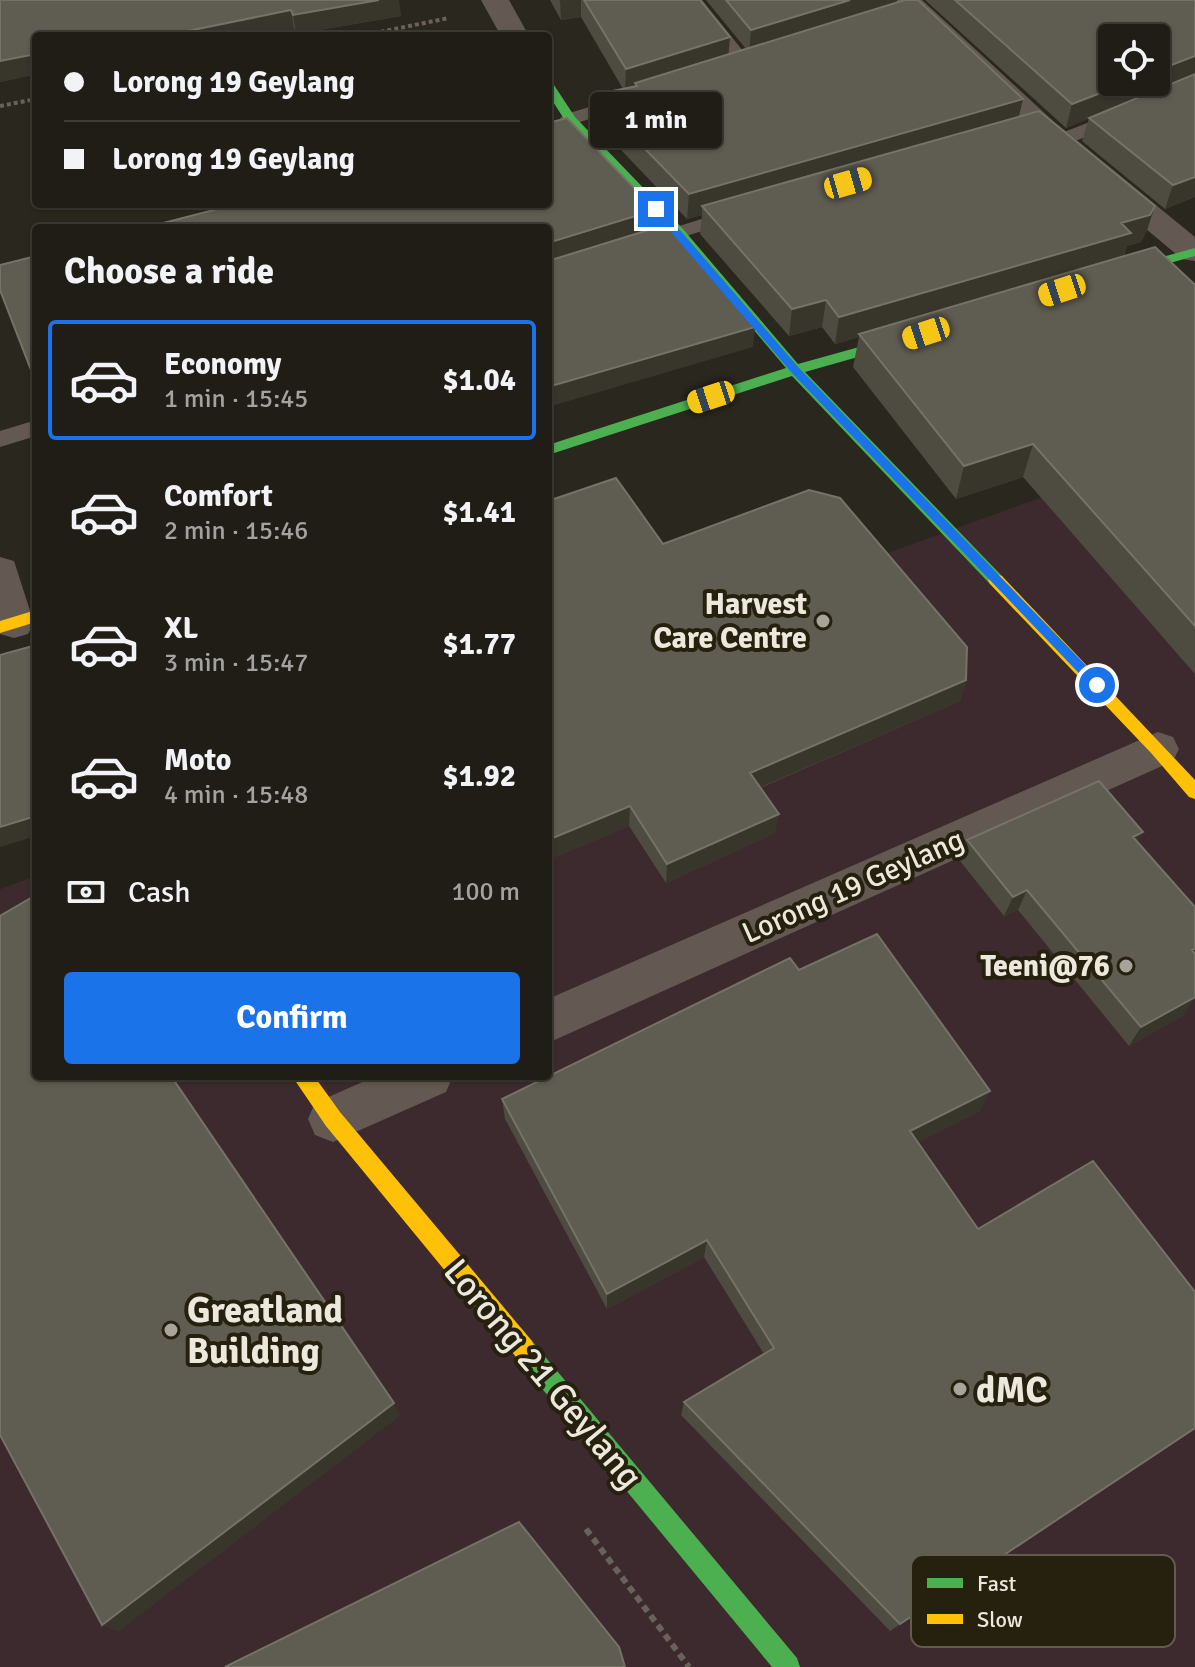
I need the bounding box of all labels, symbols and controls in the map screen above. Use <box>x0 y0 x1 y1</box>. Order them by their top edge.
map controls <box>1098 24 1170 96</box>
button: locate <box>1098 24 1170 96</box>
text: Lorong 19 Geylang <box>112 64 355 101</box>
callout: 1 min <box>590 93 722 149</box>
text: 1 min <box>625 104 687 136</box>
text: Lorong 19 Geylang <box>112 141 355 178</box>
car <box>822 165 874 201</box>
route end <box>638 191 674 227</box>
text: Choose a ride <box>64 249 274 294</box>
car <box>1035 271 1089 309</box>
car <box>899 314 953 352</box>
icon: car <box>68 344 140 416</box>
text: Economy <box>164 346 281 383</box>
text: $1.04 <box>443 362 516 399</box>
car <box>684 378 738 416</box>
text: 1 min · 15:45 <box>164 383 308 415</box>
icon: car <box>68 476 140 548</box>
text: Comfort <box>164 478 273 515</box>
text: $1.41 <box>443 494 516 531</box>
text: 2 min · 15:46 <box>164 515 308 547</box>
place label: Harvest Care Centre <box>653 586 807 657</box>
icon: car <box>68 608 140 680</box>
text: XL <box>164 610 198 647</box>
marker: Harvest Care Centre <box>814 612 832 630</box>
text: $1.77 <box>443 626 516 663</box>
text: 3 min · 15:47 <box>164 647 308 679</box>
route start <box>1079 667 1115 703</box>
icon: car <box>68 740 140 812</box>
text: Moto <box>164 742 231 779</box>
text: $1.92 <box>443 758 516 795</box>
text: 4 min · 15:48 <box>164 779 308 811</box>
street label: Lorong 19 Geylang <box>737 821 970 952</box>
icon: cash <box>64 870 108 914</box>
text: Cash <box>128 874 191 911</box>
text: 100 m <box>451 876 520 908</box>
place label: Teeni@76 <box>980 948 1110 985</box>
marker: Teeni@76 <box>1117 957 1135 975</box>
button: Confirm <box>64 972 520 1064</box>
street label: Lorong 21 Geylang <box>434 1250 652 1498</box>
place label: Greatland Building <box>187 1288 343 1374</box>
marker: Greatland Building <box>162 1321 180 1339</box>
place label: dMC <box>976 1368 1047 1413</box>
marker: dMC <box>951 1380 969 1398</box>
legend <box>911 1555 1175 1647</box>
text: Fast <box>977 1570 1017 1597</box>
text: Slow <box>977 1606 1023 1633</box>

